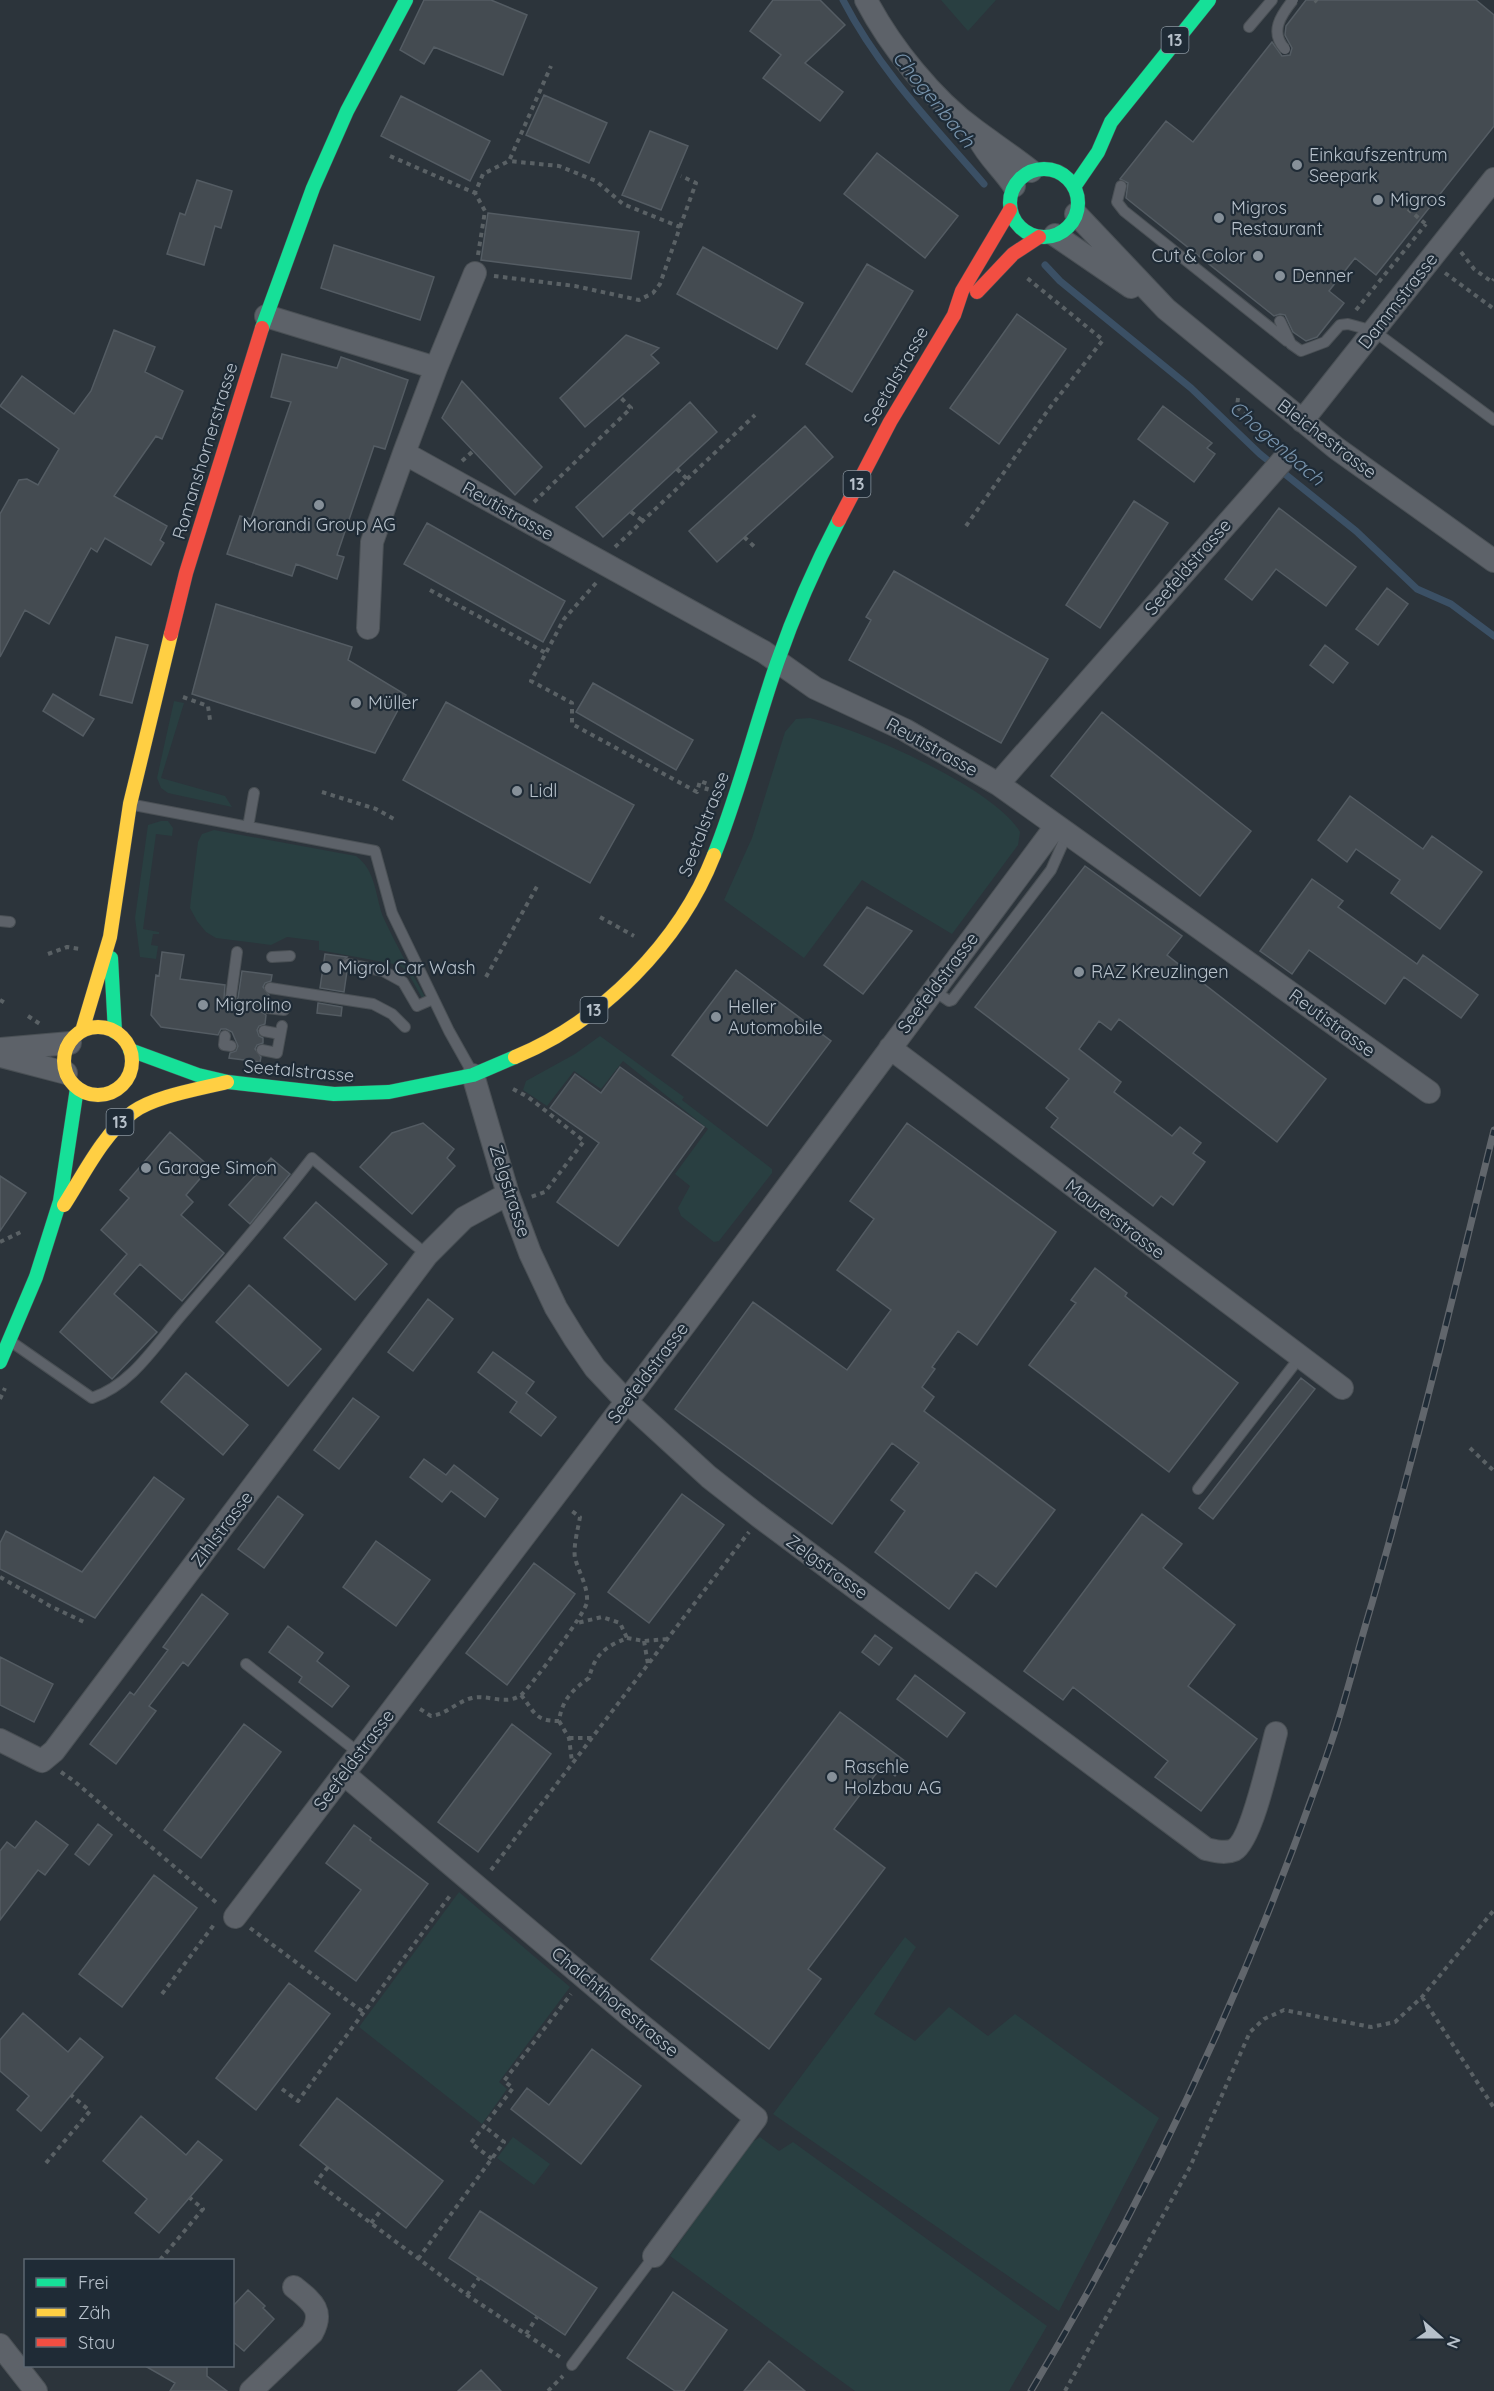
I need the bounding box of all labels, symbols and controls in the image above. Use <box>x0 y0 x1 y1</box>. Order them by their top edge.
road number: 13 <box>1162 27 1188 53</box>
water label: Chogenbach <box>888 45 981 153</box>
place label: Einkaufszentrum Seepark <box>1309 143 1448 187</box>
marker: Einkaufszentrum Seepark <box>1290 158 1304 172</box>
place label: Migros <box>1390 188 1446 211</box>
marker: Migros <box>1371 193 1385 207</box>
place label: Migros Restaurant <box>1231 196 1323 240</box>
marker: Migros Restaurant <box>1212 211 1226 225</box>
place label: Cut & Color <box>1151 244 1246 267</box>
street label: Dammstrasse <box>1353 248 1442 353</box>
marker: Cut & Color <box>1251 249 1265 263</box>
place label: Denner <box>1292 264 1353 287</box>
marker: Denner <box>1273 269 1287 283</box>
street label: Seetalstrasse <box>858 322 933 429</box>
street label: Romanshornerstrasse <box>167 360 242 542</box>
street label: Bleichestrasse <box>1273 394 1382 483</box>
water label: Chogenbach <box>1225 395 1330 491</box>
road number: 13 <box>844 471 870 497</box>
street label: Reutistrasse <box>458 476 558 545</box>
marker: Morandi Group AG <box>312 498 326 512</box>
place label: Morandi Group AG <box>242 513 396 536</box>
street label: Seefeldstrasse <box>1139 514 1236 620</box>
place label: Müller <box>368 691 418 714</box>
marker: Müller <box>349 696 363 710</box>
street label: Reutistrasse <box>882 712 982 781</box>
street label: Seetalstrasse <box>673 768 734 880</box>
place label: Lidl <box>529 779 557 802</box>
marker: Lidl <box>510 784 524 798</box>
street label: Seefeldstrasse <box>892 928 983 1038</box>
place label: Migrol Car Wash <box>338 956 476 979</box>
place label: RAZ Kreuzlingen <box>1091 960 1229 983</box>
marker: Migrol Car Wash <box>319 961 333 975</box>
marker: RAZ Kreuzlingen <box>1072 965 1086 979</box>
street label: Reutistrasse <box>1284 983 1380 1062</box>
place label: Migrolino <box>215 993 292 1016</box>
place label: Heller Automobile <box>728 995 823 1039</box>
road number: 13 <box>580 997 608 1023</box>
marker: Migrolino <box>196 998 210 1012</box>
marker: Heller Automobile <box>709 1010 723 1024</box>
street label: Seetalstrasse <box>243 1054 355 1087</box>
road number: 13 <box>106 1109 134 1135</box>
street label: Zelgstrasse <box>485 1142 536 1240</box>
place label: Garage Simon <box>158 1156 277 1179</box>
marker: Garage Simon <box>139 1161 153 1175</box>
street label: Maurerstrasse <box>1061 1174 1170 1264</box>
street label: Seefeldstrasse <box>602 1318 693 1428</box>
street label: Zihlstrasse <box>186 1486 258 1571</box>
street label: Zelgstrasse <box>782 1529 873 1604</box>
street label: Seefeldstrasse <box>308 1705 399 1815</box>
place label: Raschle Holzbau AG <box>844 1755 941 1799</box>
marker: Raschle Holzbau AG <box>825 1770 839 1784</box>
street label: Chalchthorestrasse <box>547 1942 684 2062</box>
legend <box>24 2259 234 2367</box>
text: Frei <box>78 2271 109 2294</box>
text: Zäh <box>78 2301 111 2324</box>
north arrow <box>1410 2307 1470 2367</box>
text: Stau <box>78 2331 115 2354</box>
text: N <box>1443 2333 1465 2351</box>

